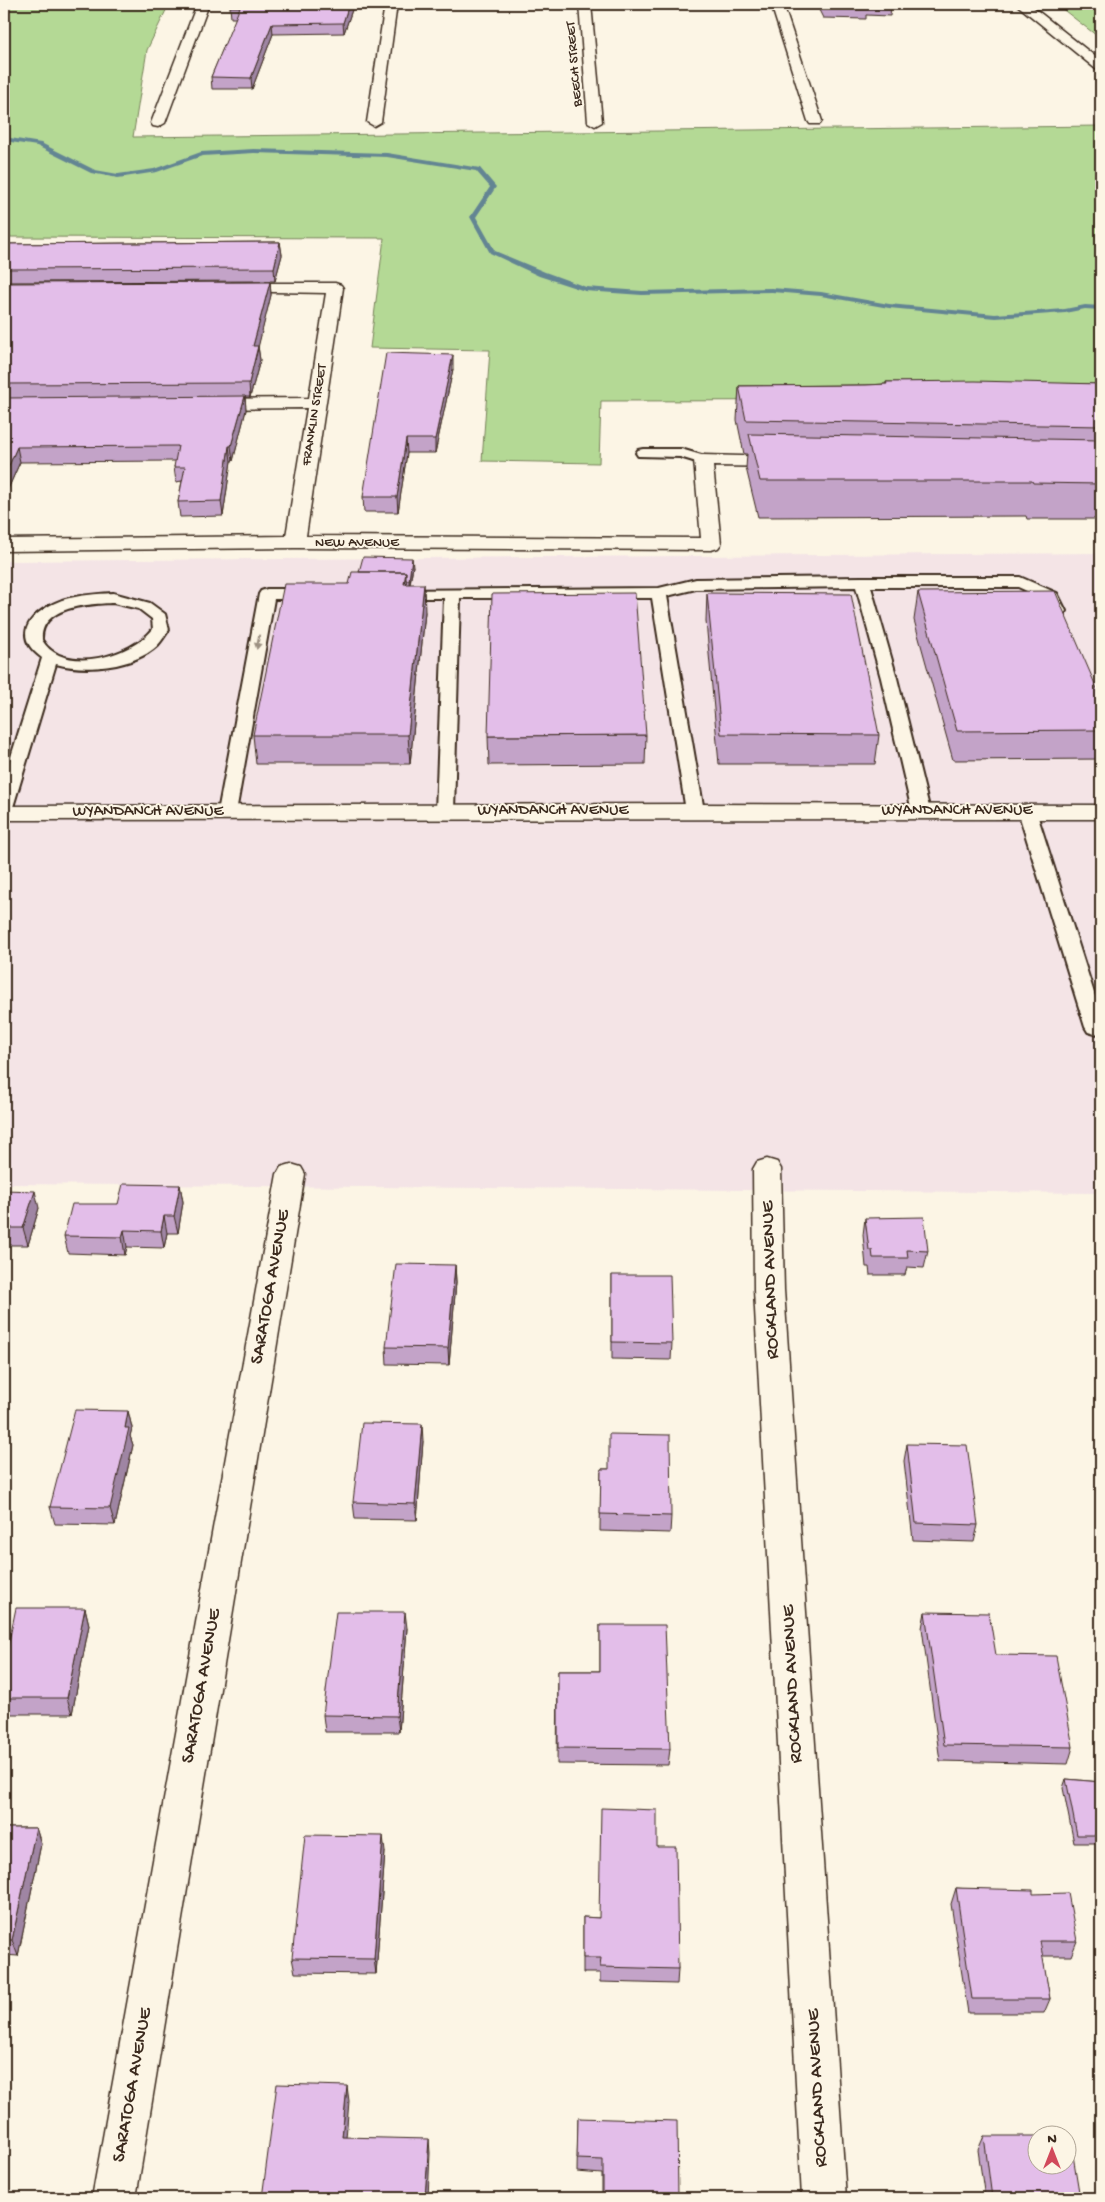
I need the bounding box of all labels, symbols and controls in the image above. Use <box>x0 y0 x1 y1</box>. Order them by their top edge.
street label: BEECH STREET <box>563 20 587 108</box>
street label: FRANKLIN STREET <box>298 362 332 468</box>
street label: NEW AVENUE <box>315 535 400 552</box>
one-way arrow <box>254 635 262 650</box>
street label: WYANDANCH AVENUE <box>478 802 629 821</box>
street label: WYANDANCH AVENUE <box>882 802 1033 821</box>
street label: WYANDANCH AVENUE <box>73 803 224 822</box>
street label: ROCKLAND AVENUE <box>757 1199 785 1360</box>
street label: SARATOGA AVENUE <box>246 1207 296 1366</box>
street label: ROCKLAND AVENUE <box>777 1603 809 1764</box>
street label: SARATOGA AVENUE <box>177 1606 227 1765</box>
street label: SARATOGA AVENUE <box>108 2005 158 2164</box>
street label: ROCKLAND AVENUE <box>802 2007 834 2168</box>
north arrow <box>1028 2124 1078 2174</box>
text: N <box>1047 2131 1057 2148</box>

